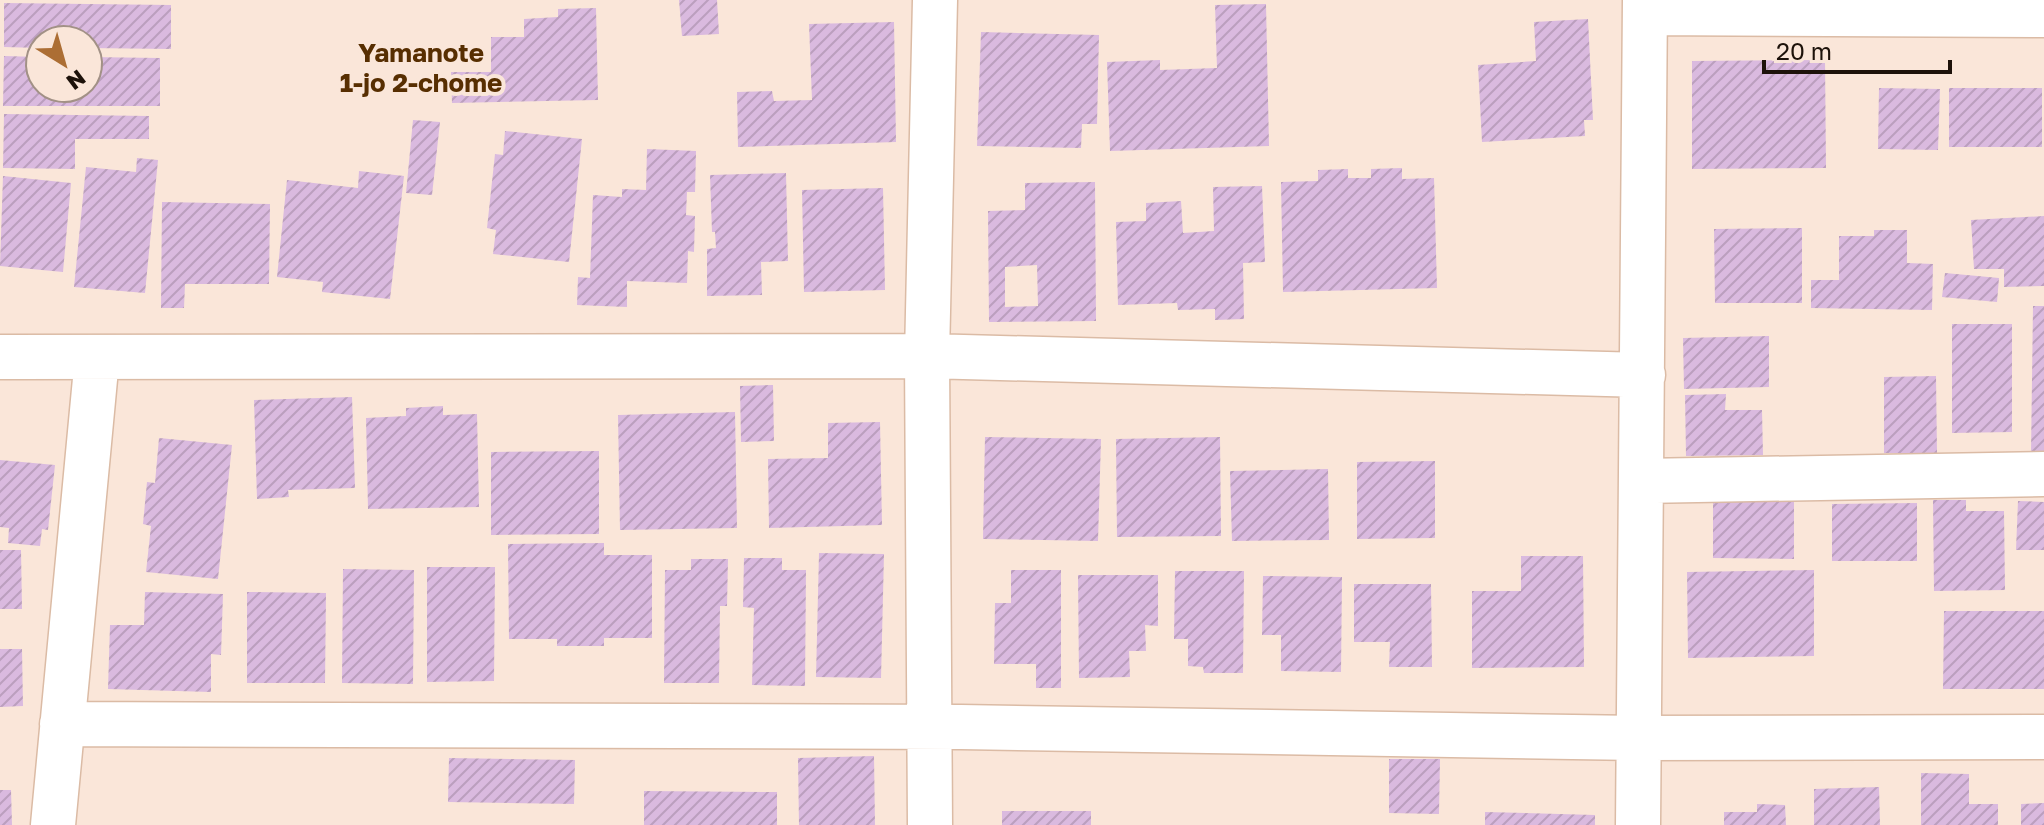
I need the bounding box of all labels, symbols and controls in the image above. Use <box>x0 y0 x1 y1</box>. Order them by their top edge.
north arrow <box>24 24 104 104</box>
scale bar <box>1764 24 1950 74</box>
text: 20 m <box>1776 36 1832 65</box>
district label: Yamanote 1-jo 2-chome <box>340 37 502 98</box>
text: N <box>62 65 91 96</box>

